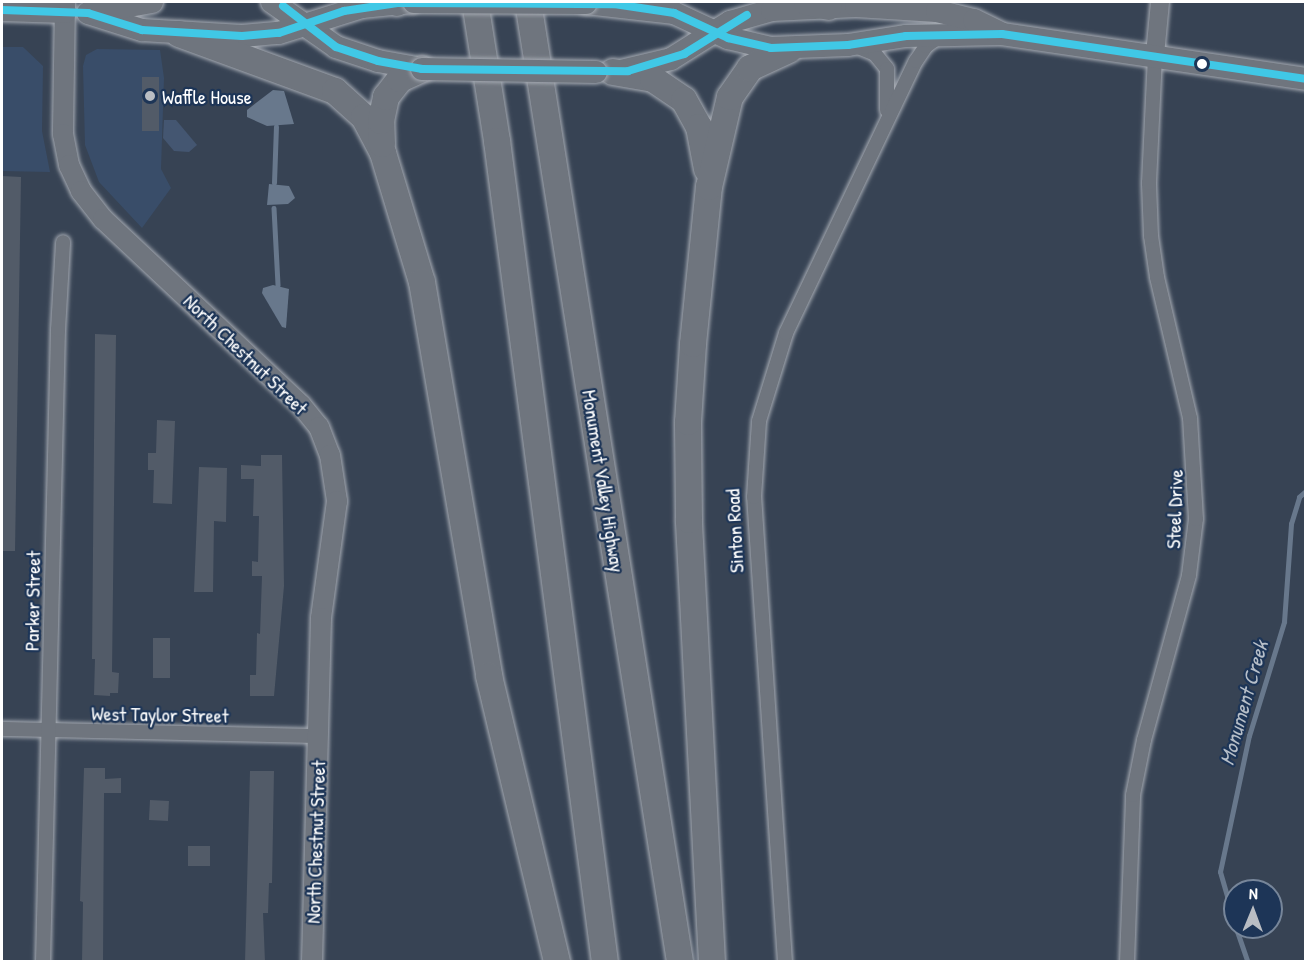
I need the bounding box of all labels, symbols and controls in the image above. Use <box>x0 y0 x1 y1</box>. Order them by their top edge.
unlabelled marker <box>1196 58 1208 70</box>
place label: Waffle House <box>162 84 252 108</box>
marker: Waffle House <box>143 89 157 103</box>
street label: North Chestnut Street <box>179 289 313 419</box>
street label: Monument Valley Highway <box>578 388 630 574</box>
street label: Steel Drive <box>1161 469 1187 549</box>
street label: Sinton Road <box>720 488 748 574</box>
street label: Parker Street <box>19 551 45 651</box>
water label: Monument Creek <box>1214 638 1274 768</box>
street label: West Taylor Street <box>91 701 229 727</box>
street label: North Chestnut Street <box>300 760 330 924</box>
north arrow <box>1223 879 1283 939</box>
text: N <box>1249 882 1258 904</box>

